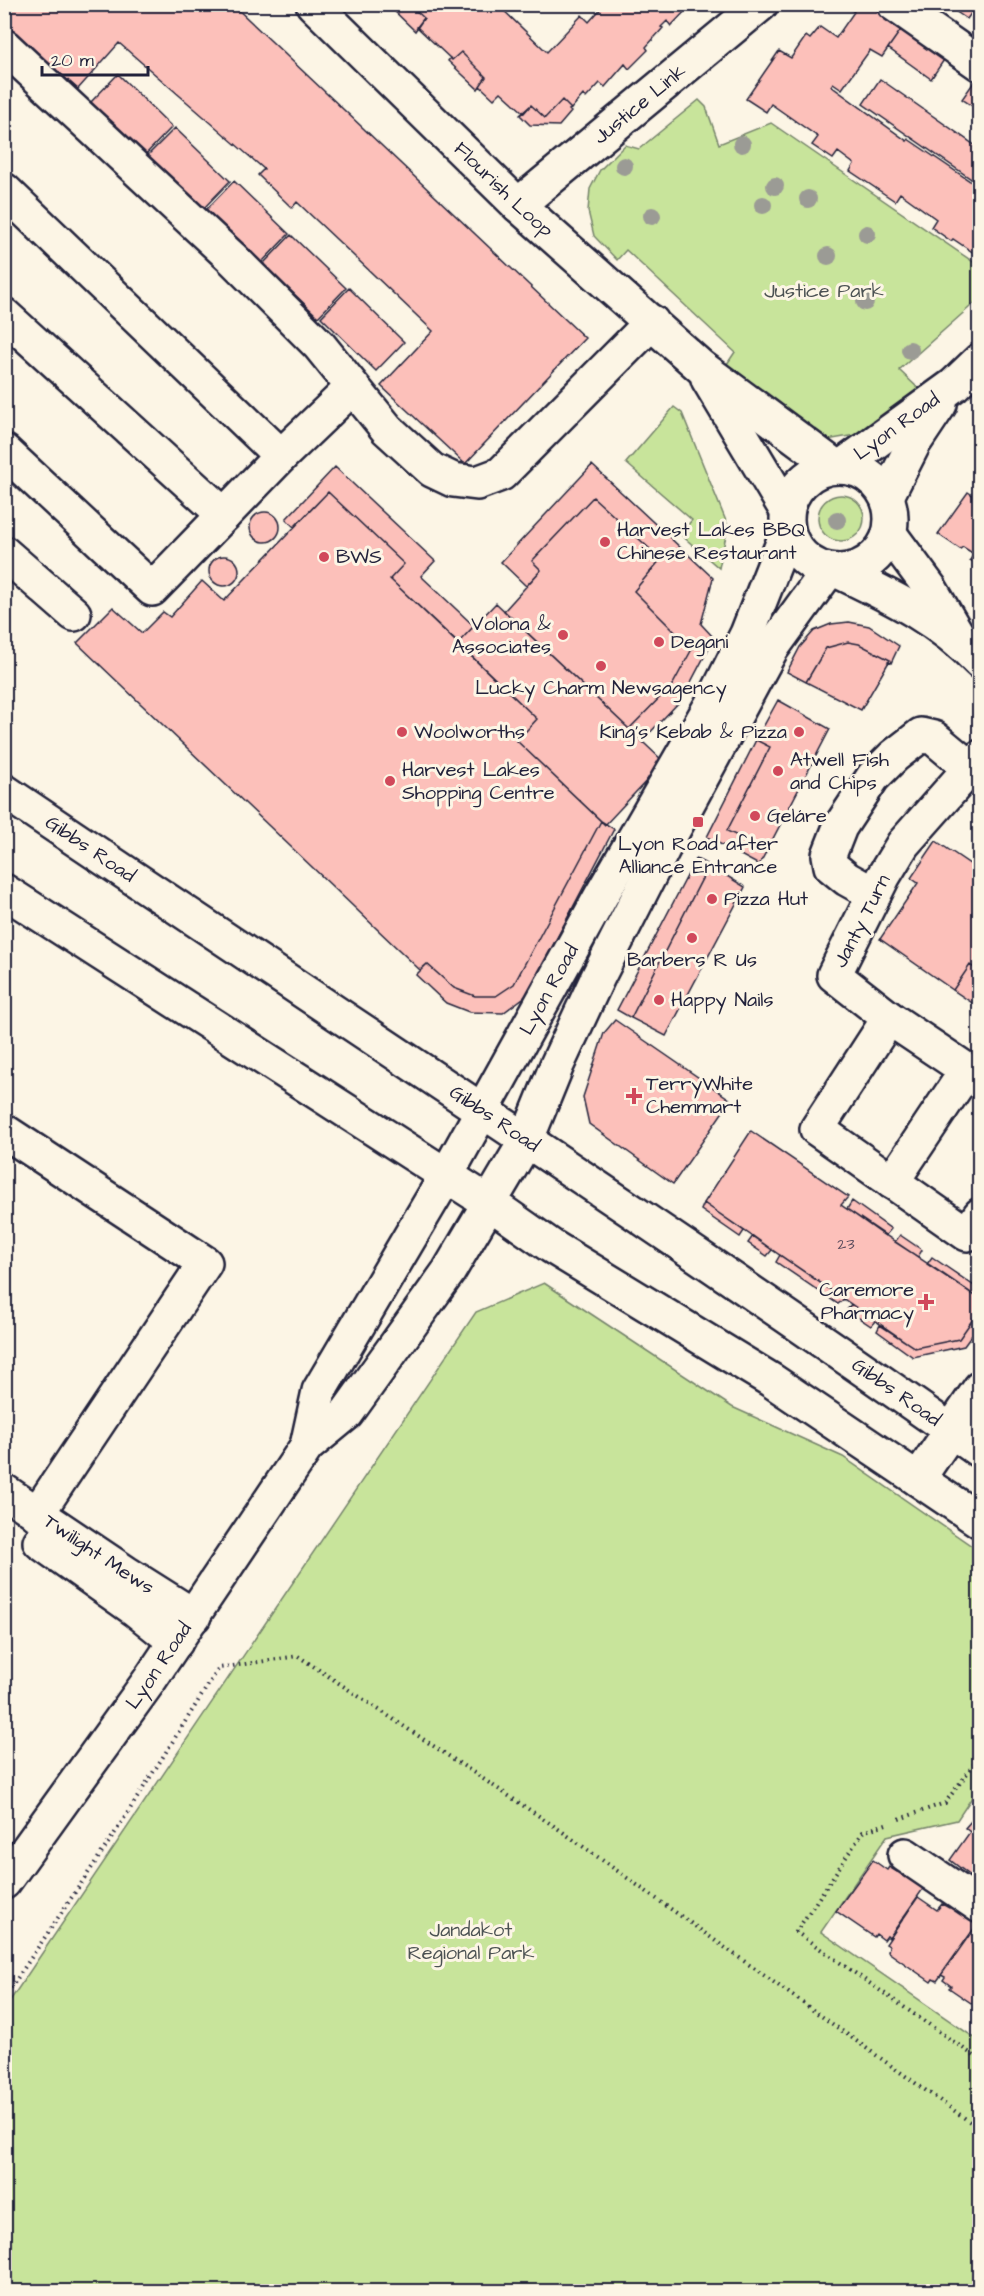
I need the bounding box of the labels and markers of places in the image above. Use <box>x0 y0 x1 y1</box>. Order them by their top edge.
place label: Harvest Lakes BBQ Chinese Restaurant <box>617 516 806 567</box>
marker: Harvest Lakes BBQ Chinese Restaurant <box>598 535 612 549</box>
place label: BWS <box>336 543 382 571</box>
marker: BWS <box>317 550 331 564</box>
place label: Volona & Associates <box>452 610 552 661</box>
marker: Volona & Associates <box>556 628 570 642</box>
place label: Degani <box>671 628 728 657</box>
marker: Degani <box>652 635 666 649</box>
marker: Lucky Charm Newsagency <box>594 659 608 673</box>
place label: Lucky Charm Newsagency <box>475 674 727 703</box>
place label: Woolworths <box>414 718 525 746</box>
place label: King's Kebab & Pizza <box>600 718 787 747</box>
marker: Woolworths <box>395 725 409 739</box>
marker: King's Kebab & Pizza <box>792 725 806 739</box>
place label: Atwell Fish and Chips <box>790 746 889 797</box>
place label: Harvest Lakes Shopping Centre <box>402 756 555 808</box>
marker: Atwell Fish and Chips <box>771 764 785 778</box>
marker: Harvest Lakes Shopping Centre <box>383 774 397 788</box>
place label: Geláre <box>767 802 827 830</box>
marker: Geláre <box>748 809 762 823</box>
marker: Lyon Road after Alliance Entrance <box>691 815 705 829</box>
place label: Lyon Road after Alliance Entrance <box>618 830 778 881</box>
place label: Pizza Hut <box>724 885 808 913</box>
marker: Pizza Hut <box>705 892 719 906</box>
marker: Barbers R Us <box>685 931 699 945</box>
place label: Barbers R Us <box>627 946 757 974</box>
place label: Happy Nails <box>671 986 773 1015</box>
marker: Happy Nails <box>652 993 666 1007</box>
place label: TerryWhite Chemmart <box>646 1070 753 1121</box>
marker: TerryWhite Chemmart <box>627 1089 641 1103</box>
place label: Caremore Pharmacy <box>819 1276 914 1328</box>
marker: Caremore Pharmacy <box>919 1295 933 1309</box>

